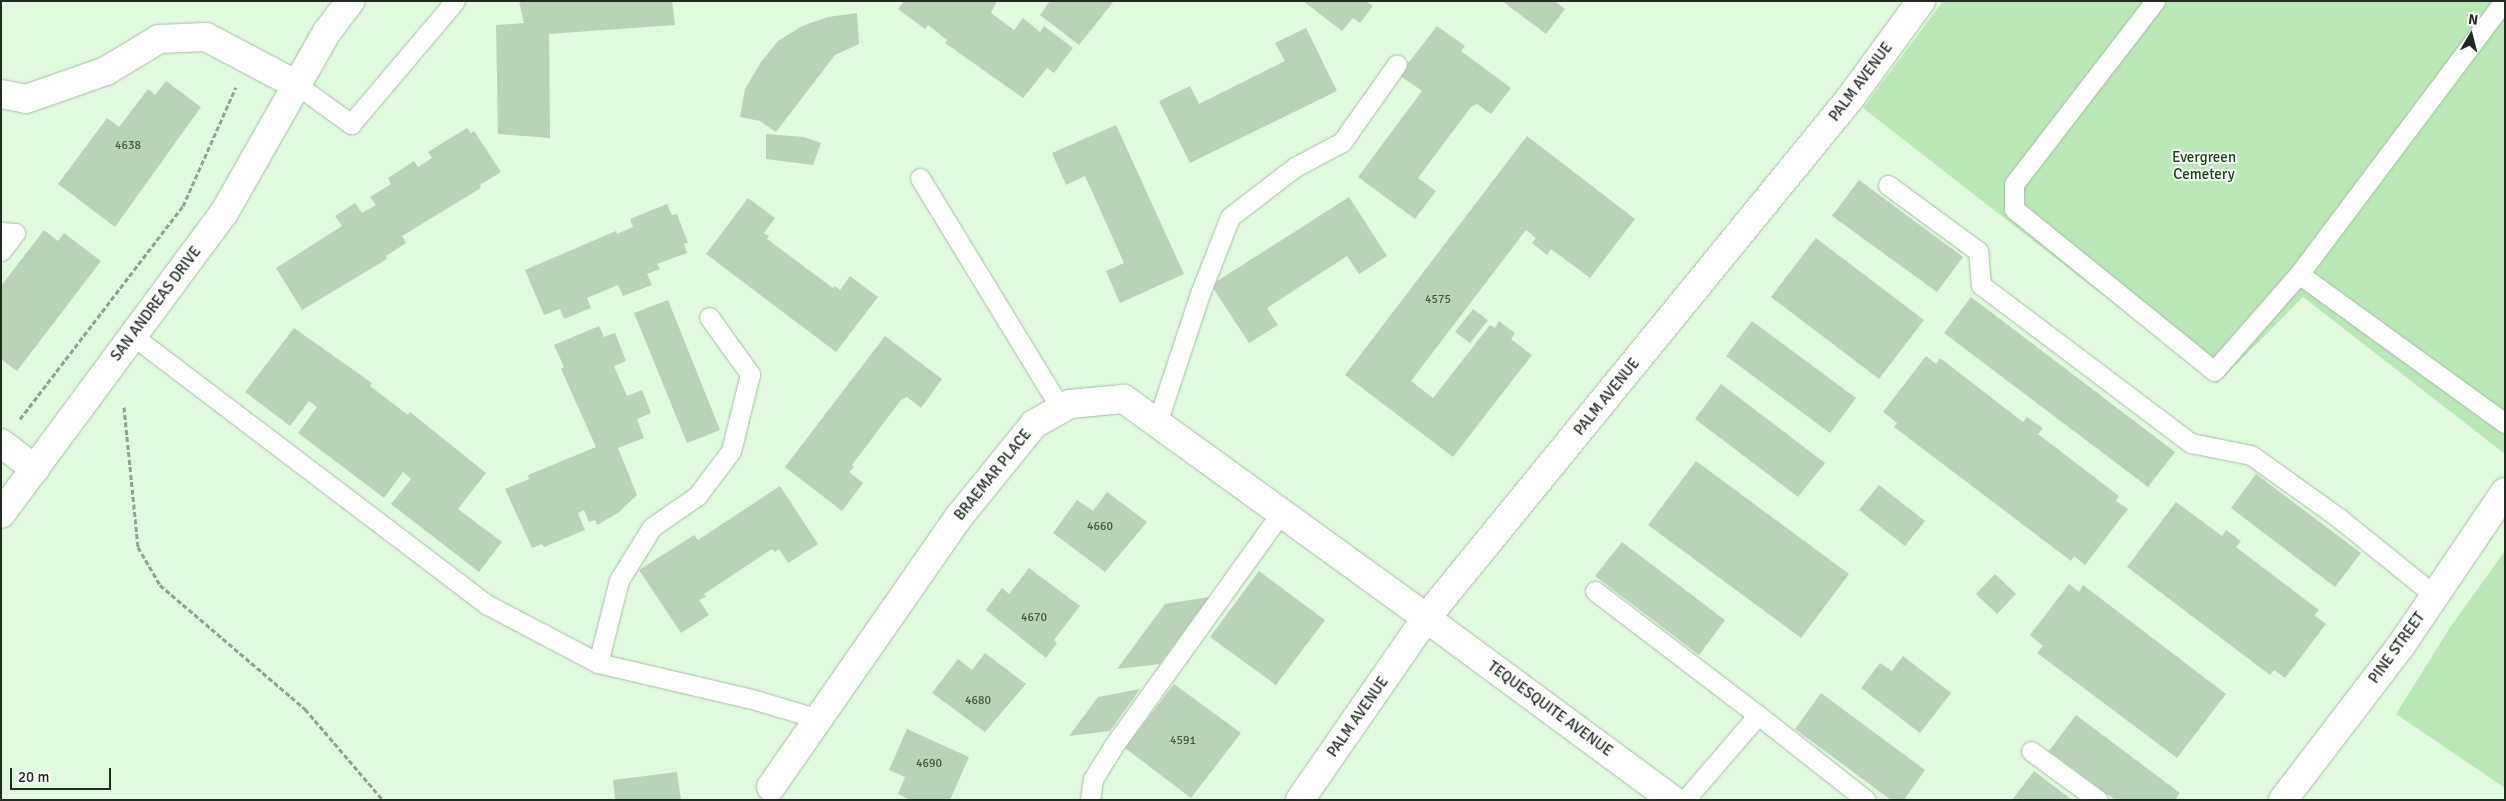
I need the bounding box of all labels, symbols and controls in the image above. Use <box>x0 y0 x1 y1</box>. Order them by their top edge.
north arrow <box>2446 10 2496 60</box>
text: N <box>2467 11 2479 29</box>
street label: PALM AVENUE <box>1825 39 1897 125</box>
house number: 4638 <box>115 139 141 153</box>
park label: Evergreen Cemetery <box>2172 148 2236 183</box>
street label: SAN ANDREAS DRIVE <box>107 243 205 365</box>
house number: 4575 <box>1425 293 1451 307</box>
street label: PALM AVENUE <box>1570 355 1644 439</box>
street label: BRAEMAR PLACE <box>951 426 1035 524</box>
house number: 4660 <box>1087 520 1113 534</box>
street label: PINE STREET <box>2365 609 2429 687</box>
house number: 4670 <box>1021 611 1047 625</box>
street label: TEQUESQUITE AVENUE <box>1484 658 1616 760</box>
street label: PALM AVENUE <box>1324 673 1392 761</box>
house number: 4680 <box>965 694 991 708</box>
house number: 4591 <box>1170 734 1196 748</box>
house number: 4690 <box>916 757 942 771</box>
scale bar <box>12 758 114 790</box>
text: 20 m <box>18 768 49 786</box>

